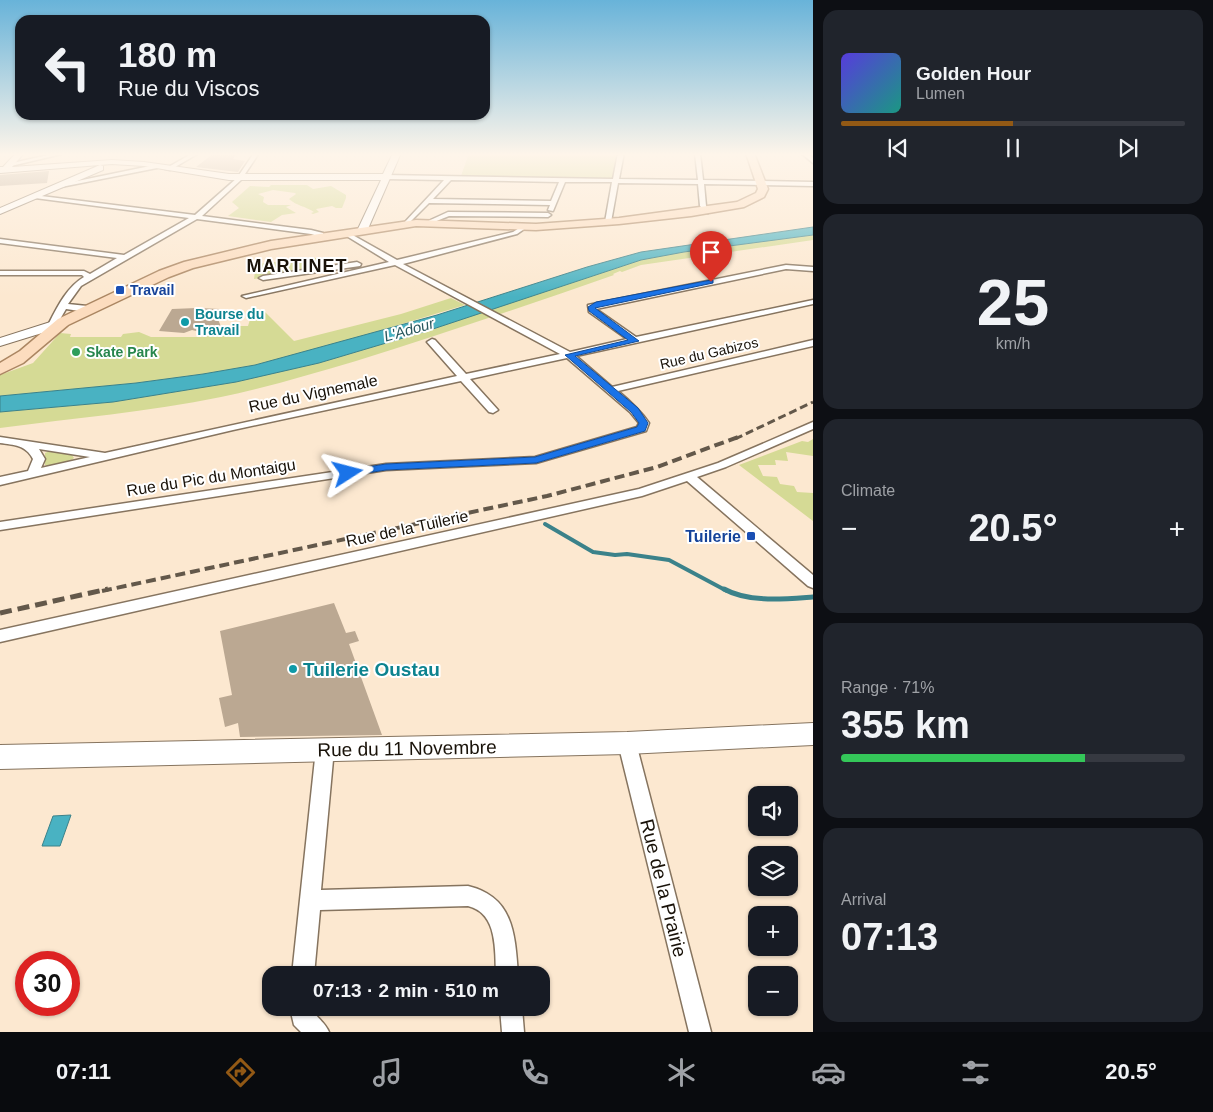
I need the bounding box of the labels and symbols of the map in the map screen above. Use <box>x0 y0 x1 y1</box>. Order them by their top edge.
pin <box>690 231 732 282</box>
district label: MARTINET <box>247 256 348 276</box>
place label: Travail <box>130 282 174 298</box>
marker: Travail <box>114 284 126 296</box>
place label: Bourse du Travail <box>195 306 264 338</box>
water label: L'Adour <box>382 314 437 345</box>
marker: Bourse du Travail <box>179 316 191 328</box>
street label: Rue du Gabizos <box>658 334 760 372</box>
place label: Skate Park <box>86 344 158 360</box>
marker: Skate Park <box>70 346 82 358</box>
street label: Rue du Vignemale <box>247 371 379 415</box>
position arrow <box>321 446 373 498</box>
street label: Rue du Pic du Montaigu <box>125 456 297 499</box>
street label: Rue de la Tuilerie <box>344 507 470 550</box>
place label: Tuilerie <box>685 528 741 545</box>
marker: Tuilerie <box>745 530 757 542</box>
place label: Tuilerie Oustau <box>303 659 440 680</box>
marker: Tuilerie Oustau <box>287 663 299 675</box>
street label: Rue du 11 Novembre <box>317 736 497 761</box>
street label: Rue de la Prairie <box>636 817 691 959</box>
speed limit sign: 30 <box>15 951 80 1016</box>

